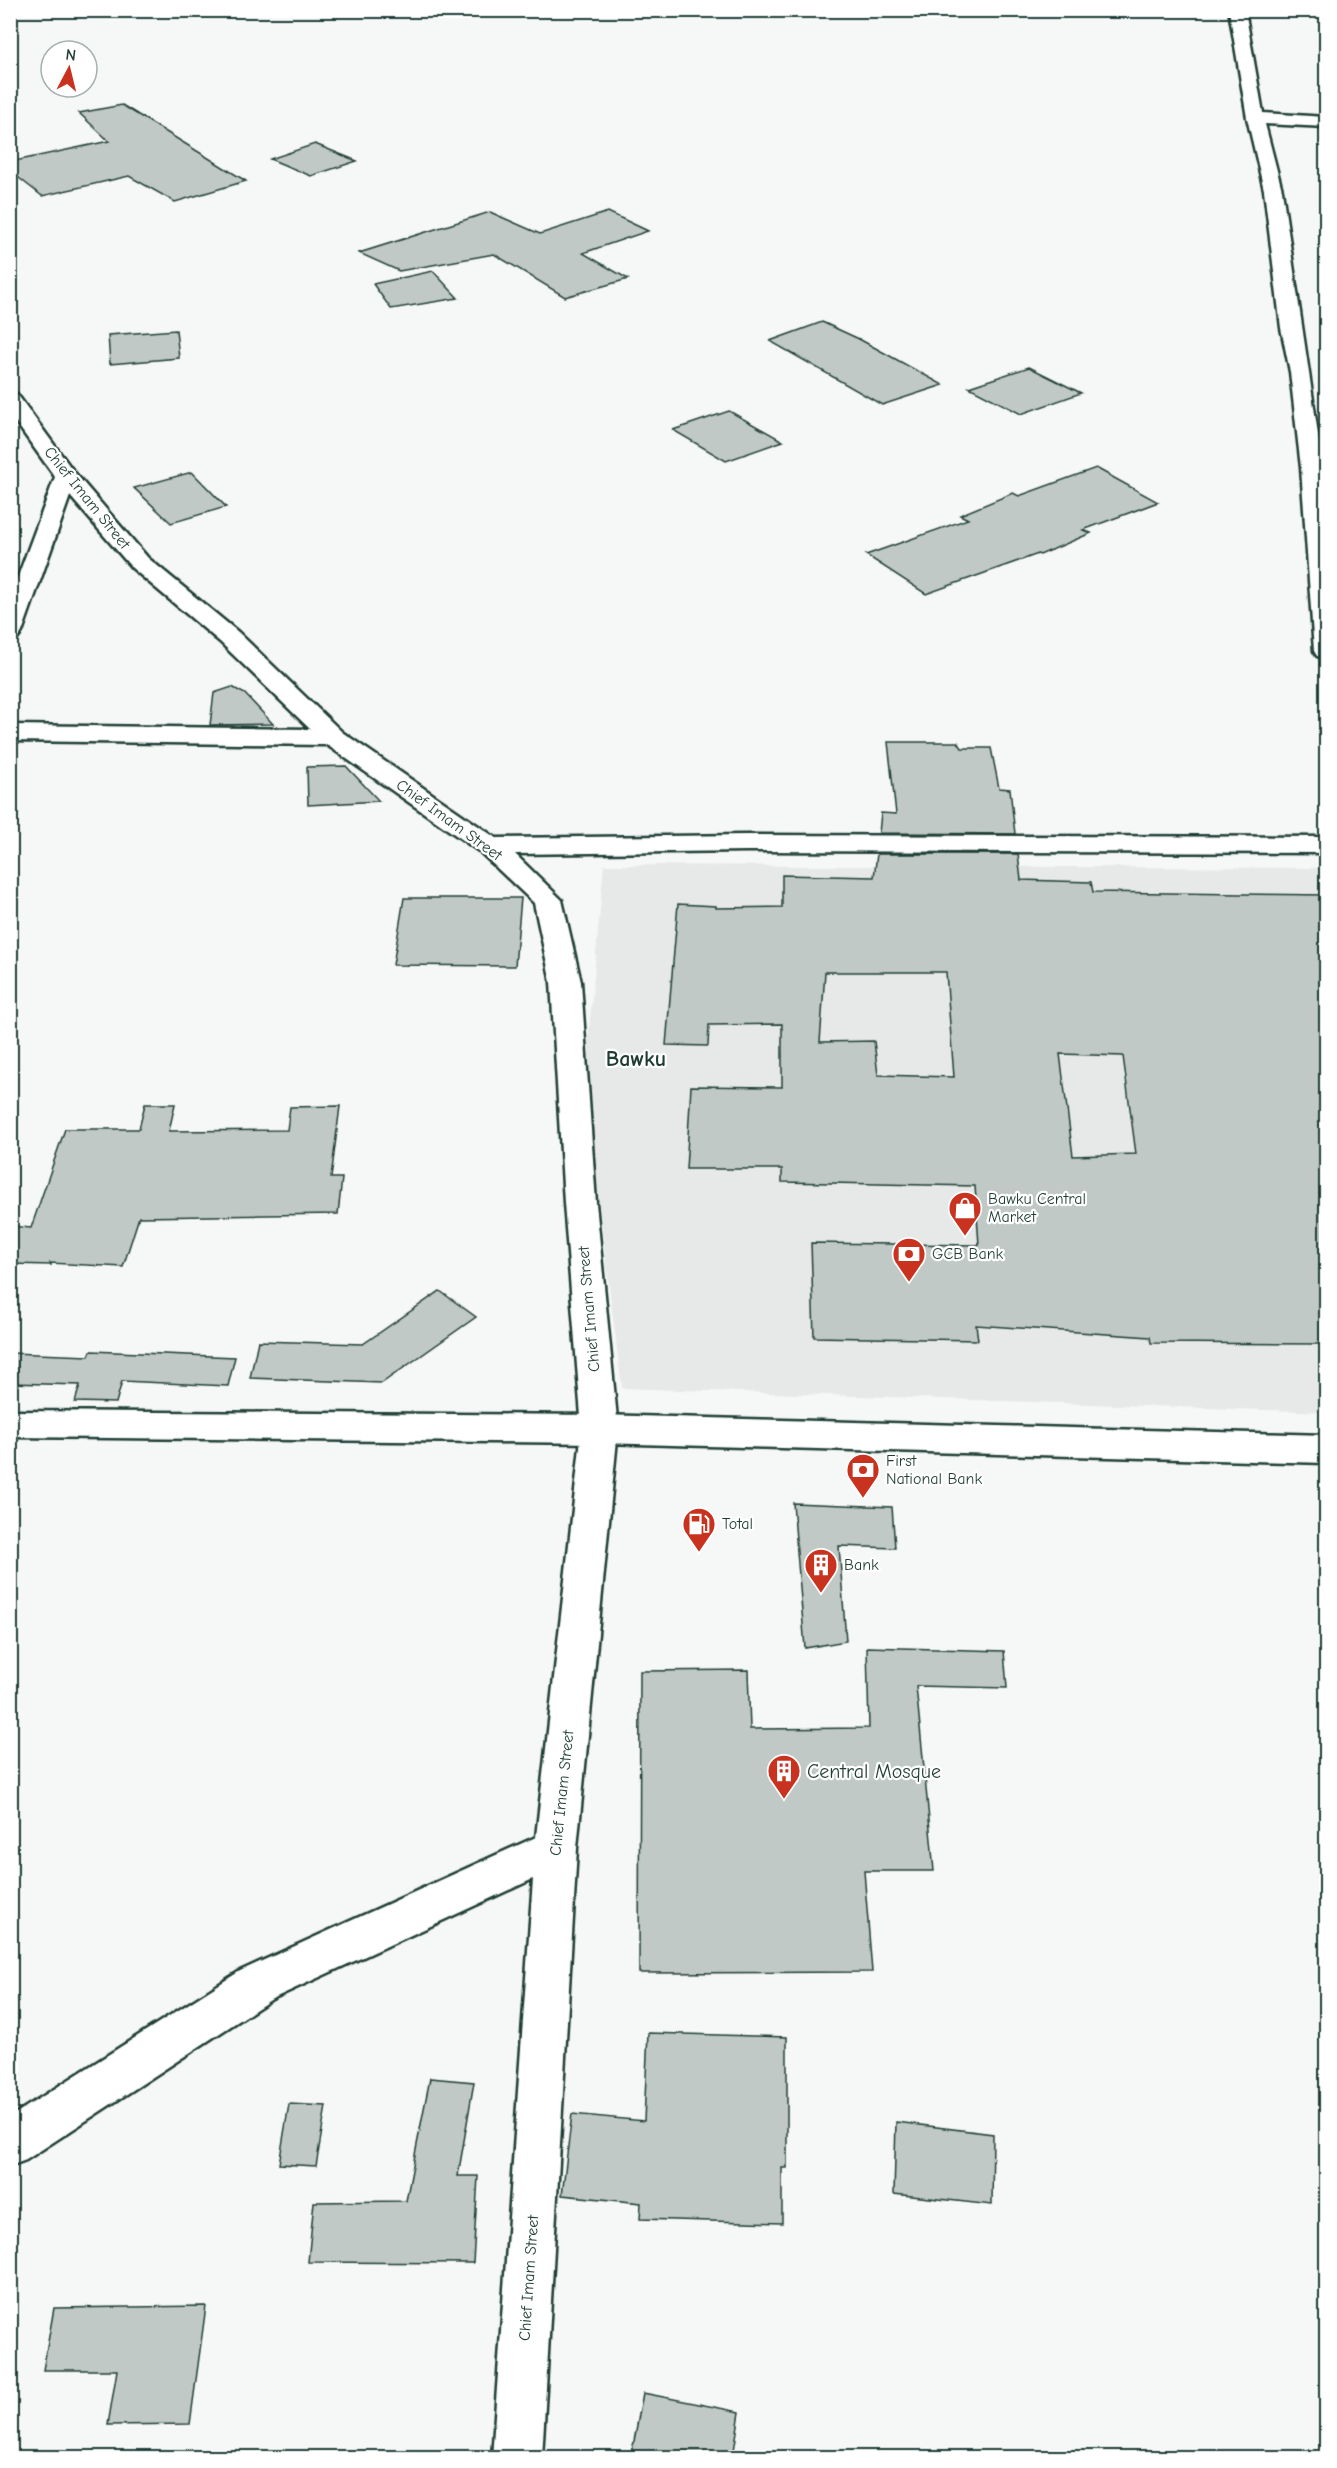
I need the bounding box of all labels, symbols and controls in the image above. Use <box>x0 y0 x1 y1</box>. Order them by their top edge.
north arrow <box>39 39 99 99</box>
text: N <box>64 46 77 65</box>
street label: Chief Imam Street <box>40 443 134 553</box>
street label: Chief Imam Street <box>393 776 506 865</box>
district label: Bawku <box>606 1046 666 1072</box>
shop icon: Bawku Central Market <box>947 1190 983 1237</box>
place label: Bawku Central Market <box>988 1190 1086 1226</box>
bank icon: GCB Bank <box>891 1236 927 1283</box>
street label: Chief Imam Street <box>574 1245 603 1373</box>
place label: GCB Bank <box>932 1245 1004 1263</box>
bank icon: First National Bank <box>845 1452 881 1499</box>
place label: First National Bank <box>886 1452 982 1488</box>
fuel station icon: Total <box>681 1506 717 1553</box>
place label: Total <box>722 1515 753 1533</box>
building icon: Bank <box>803 1547 839 1594</box>
place label: Bank <box>844 1556 879 1574</box>
street label: Chief Imam Street <box>546 1729 578 1857</box>
building icon: Central Mosque <box>766 1753 802 1800</box>
place label: Central Mosque <box>807 1760 941 1783</box>
street label: Chief Imam Street <box>516 2214 542 2342</box>

